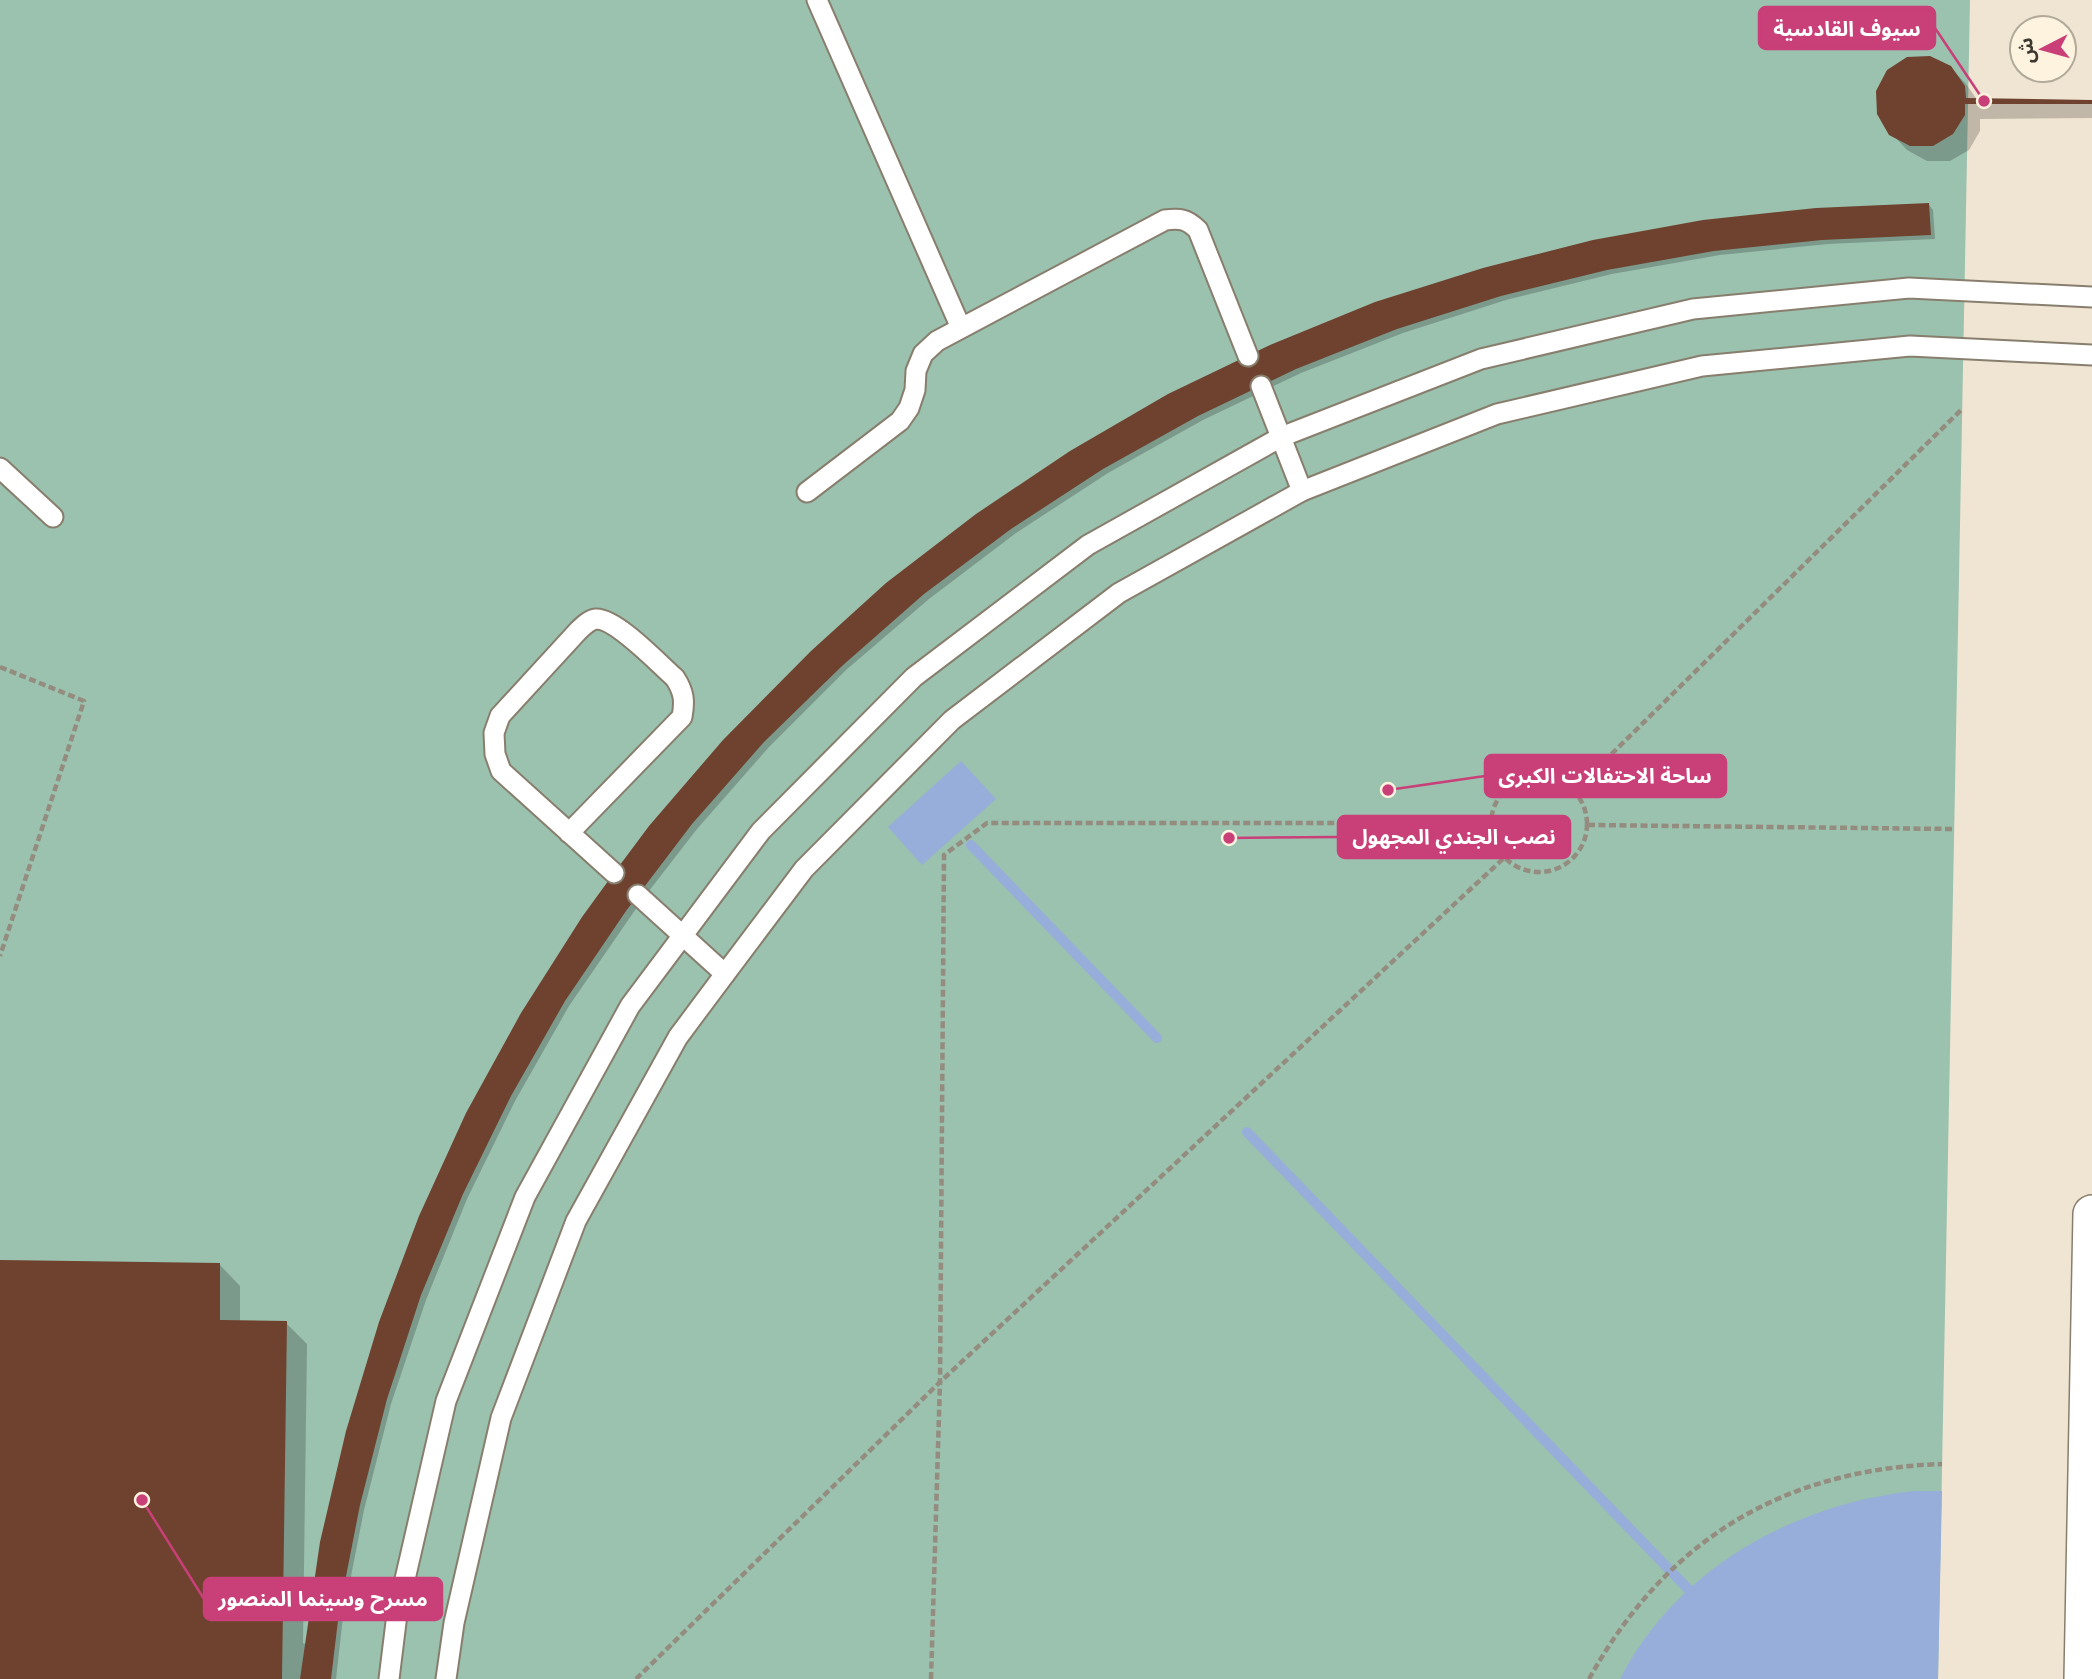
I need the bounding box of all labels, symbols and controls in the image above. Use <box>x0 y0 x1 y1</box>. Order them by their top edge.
callout: سيوف القادسية <box>1759 7 1935 49</box>
north arrow <box>2008 14 2078 84</box>
text: سيوف القادسية <box>1773 15 1921 43</box>
text: ش <box>2013 36 2041 65</box>
callout: ساحة الاحتفالات الكبرى <box>1485 755 1726 797</box>
text: ساحة الاحتفالات الكبرى <box>1498 762 1712 790</box>
callout: نصب الجندي المجهول <box>1338 816 1570 858</box>
text: نصب الجندي المجهول <box>1352 823 1556 854</box>
callout: مسرح وسينما المنصور <box>204 1578 442 1620</box>
text: مسرح وسينما المنصور <box>217 1585 428 1614</box>

